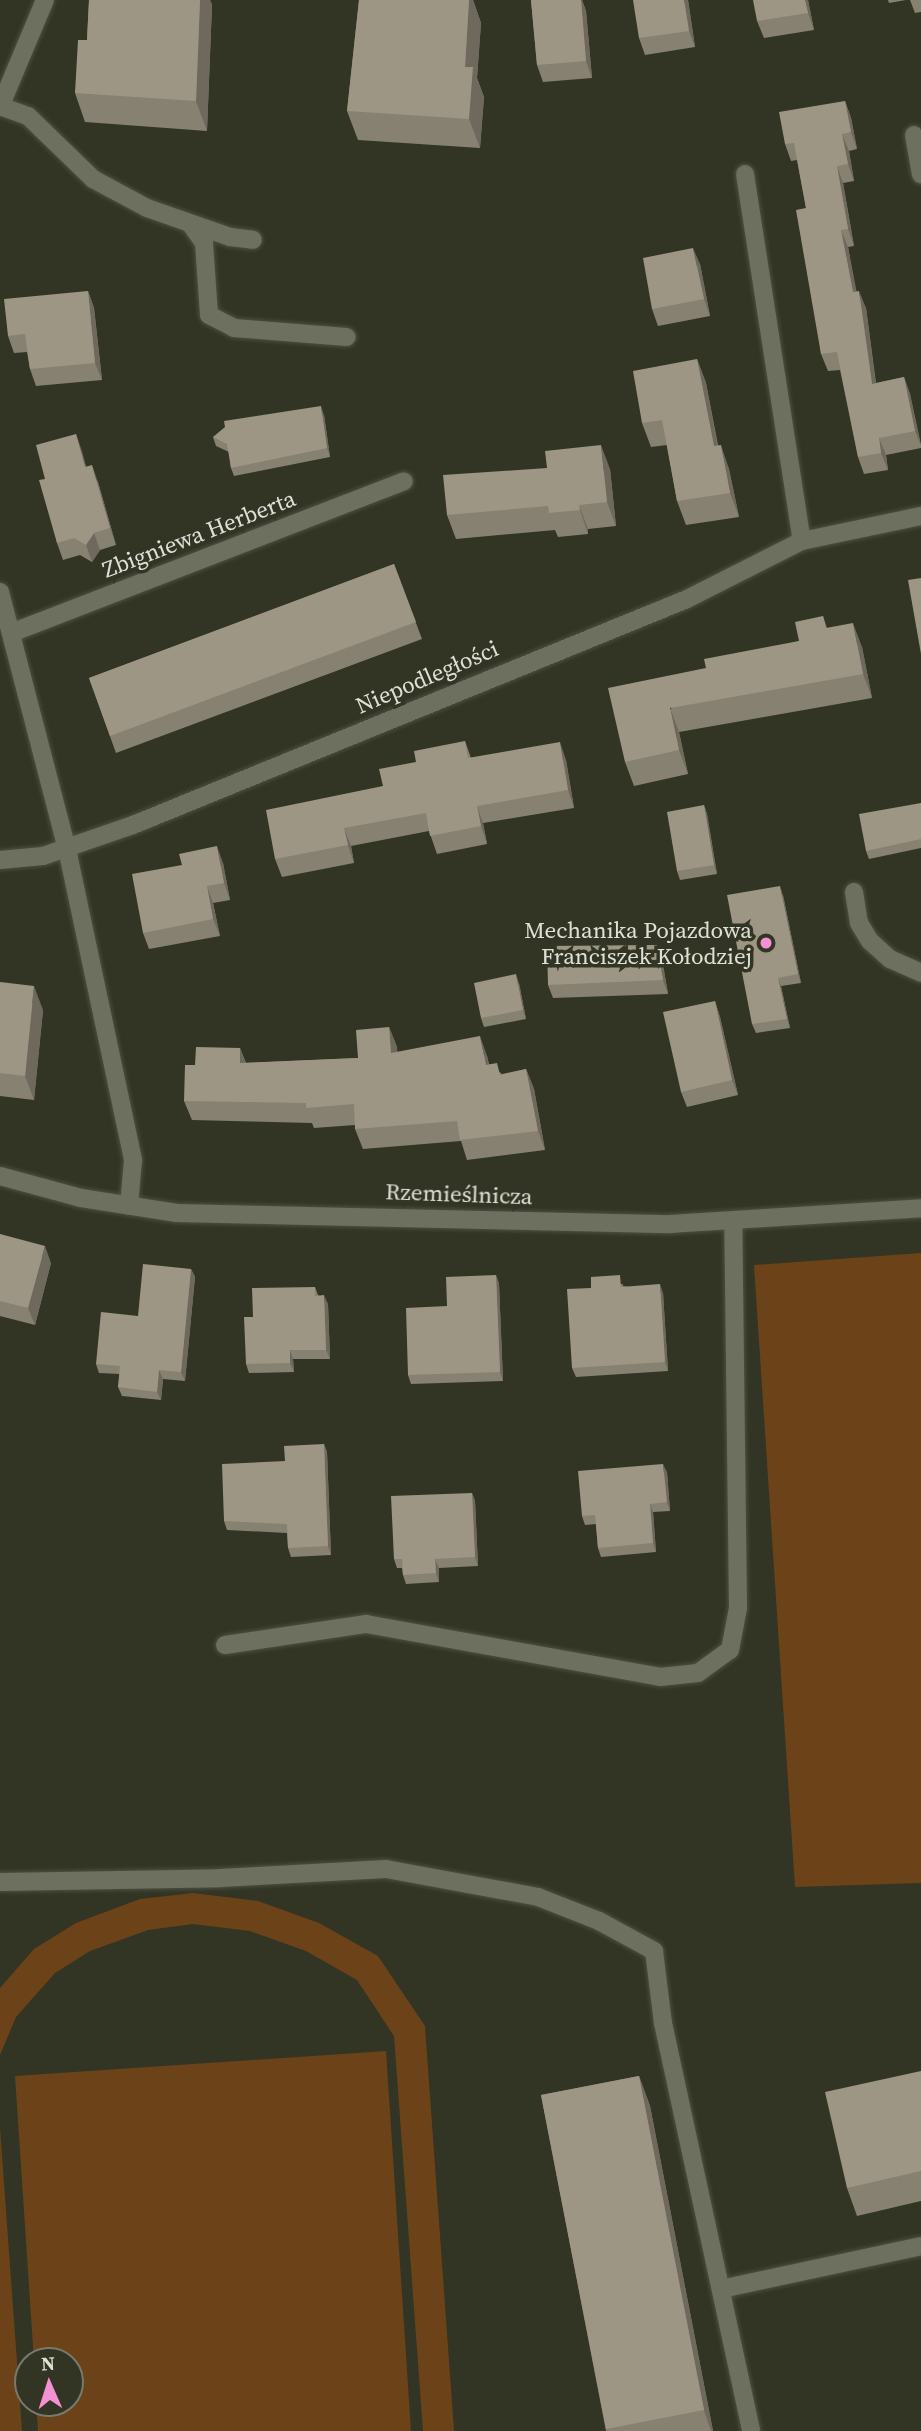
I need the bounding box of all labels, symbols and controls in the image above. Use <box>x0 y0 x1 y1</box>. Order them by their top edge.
street label: Zbigniewa Herberta <box>99 484 299 584</box>
street label: Niepodległości <box>352 635 502 719</box>
place label: Mechanika Pojazdowa Franciszek Kołodziej <box>524 916 752 970</box>
marker: Mechanika Pojazdowa Franciszek Kołodziej <box>758 935 774 951</box>
street label: Rzemieślnicza <box>385 1178 533 1210</box>
north arrow <box>14 2347 84 2417</box>
text: N <box>40 2350 56 2376</box>

